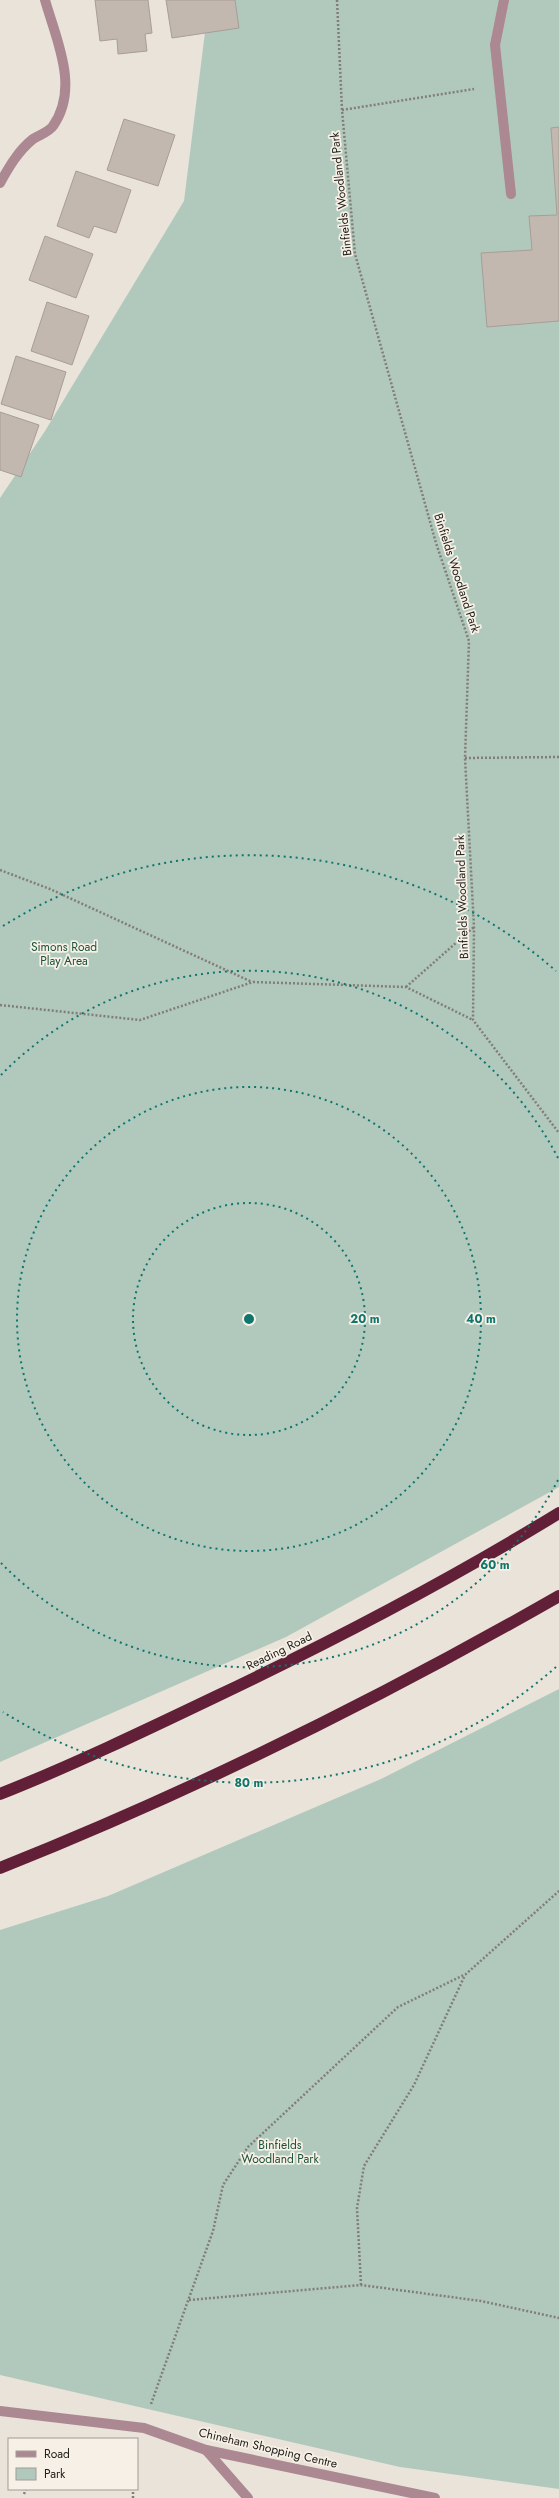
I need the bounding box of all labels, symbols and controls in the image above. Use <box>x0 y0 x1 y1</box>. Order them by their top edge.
street label: Binfields Woodland Park <box>325 130 356 257</box>
street label: Binfields Woodland Park <box>429 511 485 636</box>
street label: Binfields Woodland Park <box>451 834 473 959</box>
park label: Simons Road Play Area <box>31 938 97 970</box>
text: 20 m <box>350 1310 380 1328</box>
text: 40 m <box>466 1310 496 1328</box>
centre of rings <box>242 1312 256 1326</box>
text: 60 m <box>480 1556 510 1574</box>
street label: Reading Road <box>243 1627 315 1675</box>
text: 80 m <box>235 1774 264 1792</box>
park label: Binfields Woodland Park <box>241 2136 319 2168</box>
street label: Chineham Shopping Centre <box>197 2423 339 2473</box>
legend <box>8 2438 138 2490</box>
text: Road <box>44 2445 70 2463</box>
text: Park <box>44 2465 66 2483</box>

